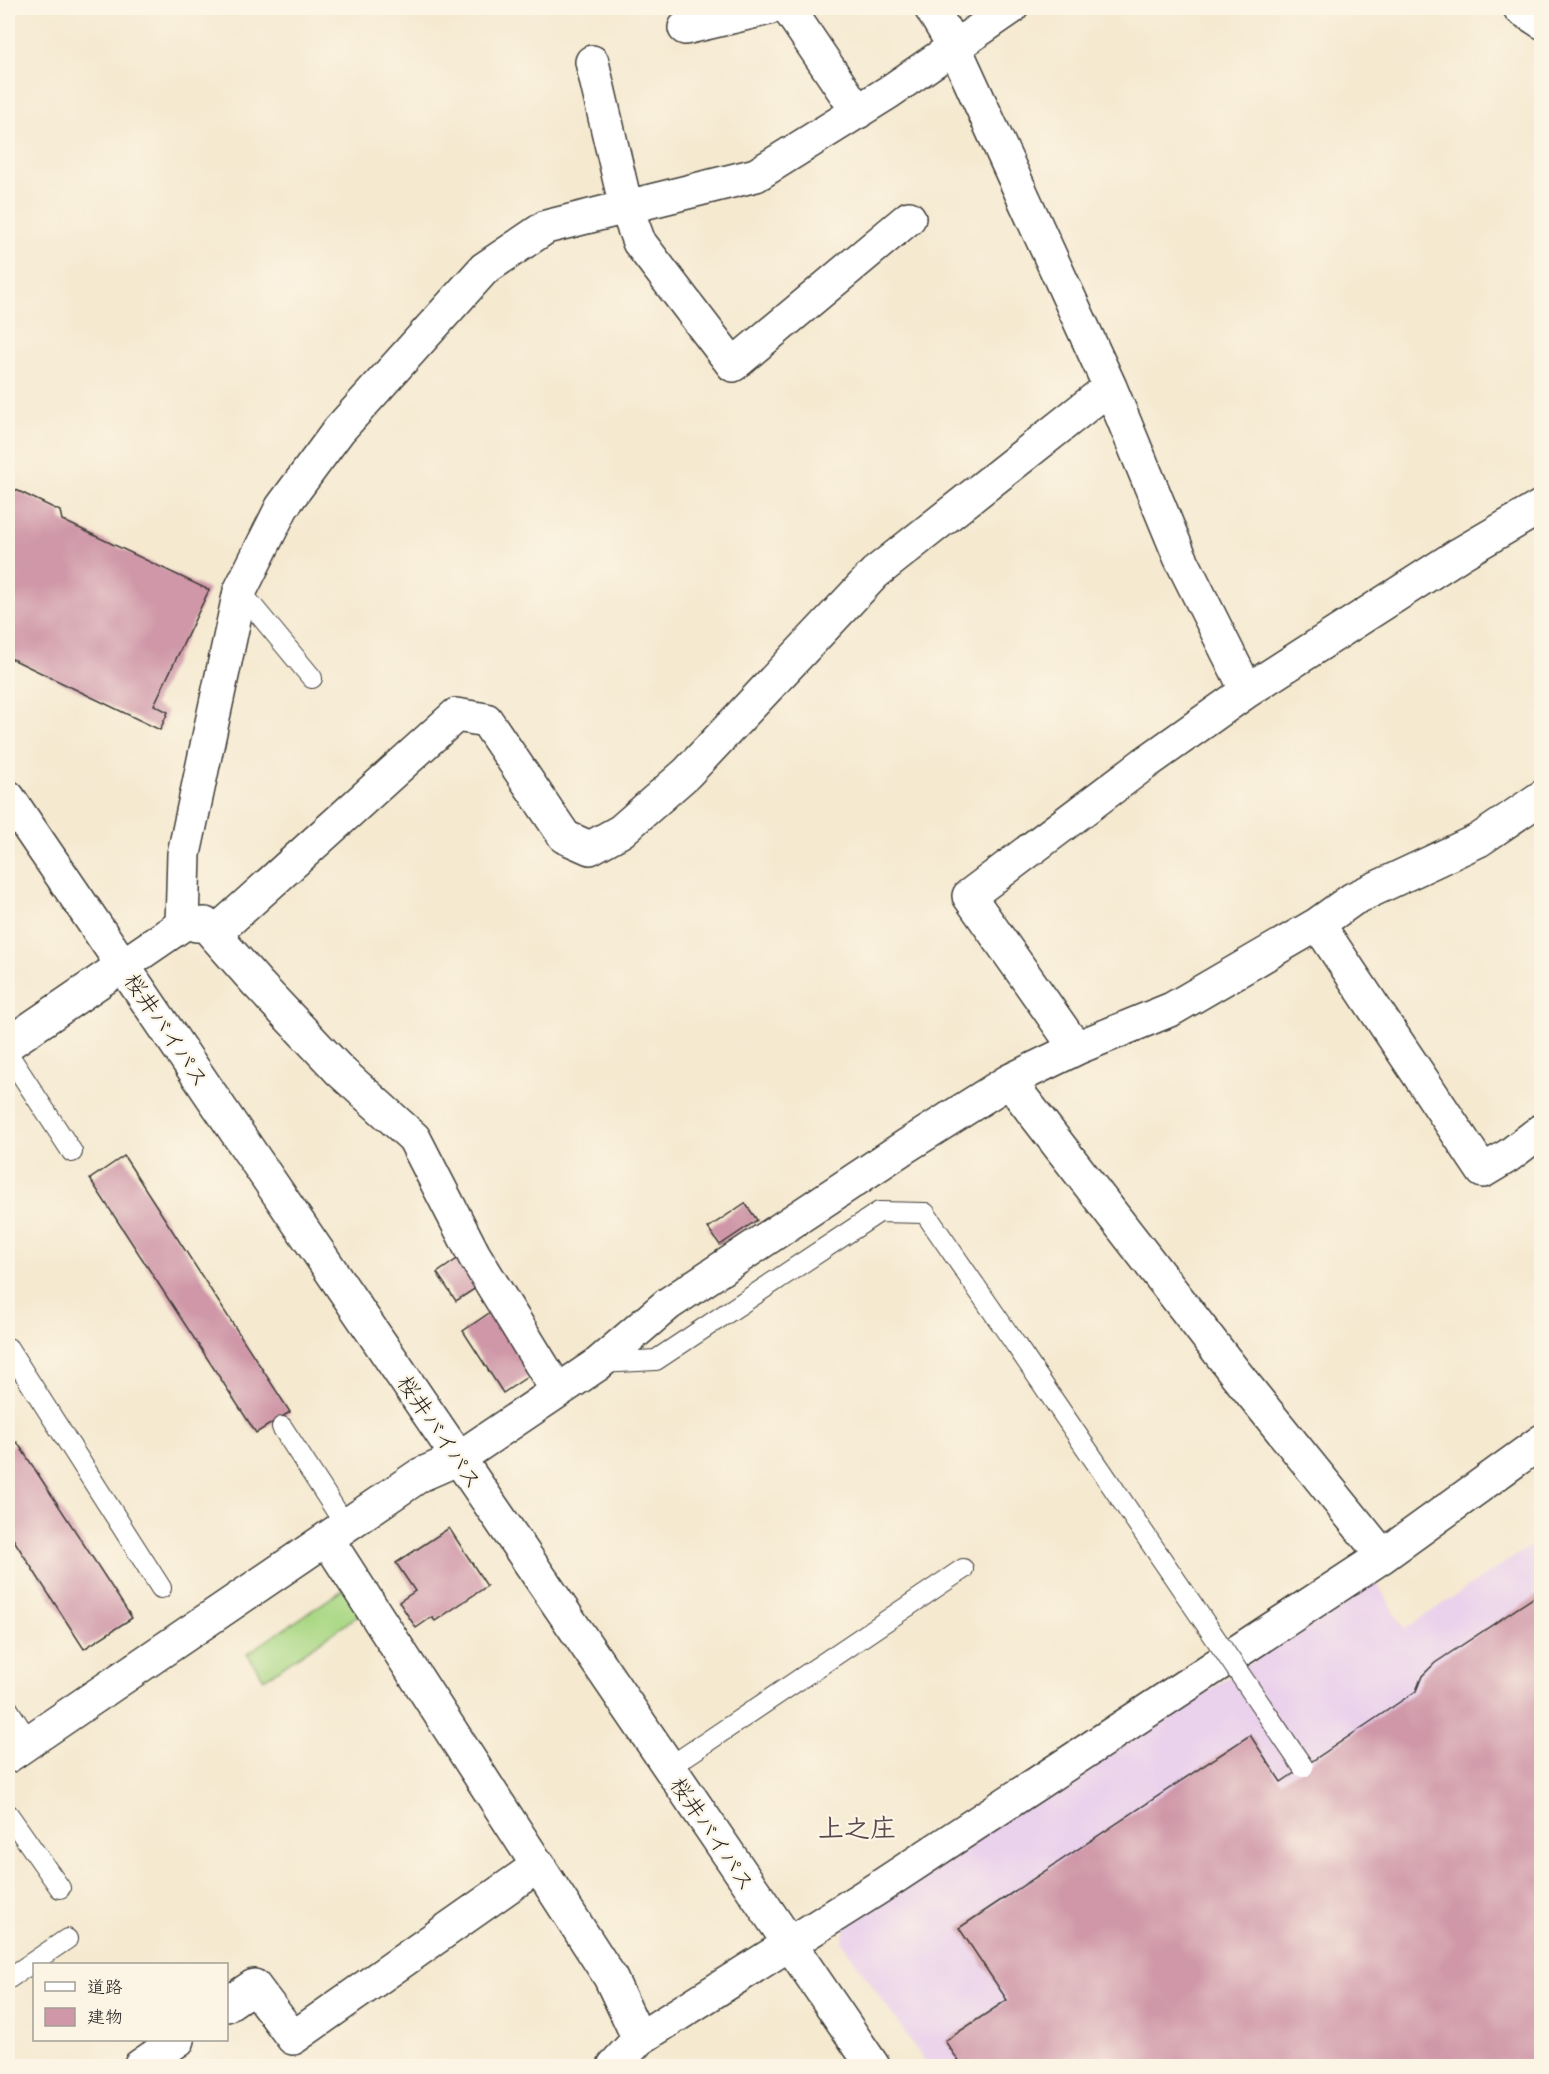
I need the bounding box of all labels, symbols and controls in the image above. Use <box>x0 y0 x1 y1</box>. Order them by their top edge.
street label: 桜井バイパス <box>117 969 214 1093</box>
street label: 桜井バイパス <box>390 1371 487 1495</box>
street label: 桜井バイパス <box>663 1773 760 1897</box>
district label: 上之庄 <box>818 1813 896 1847</box>
legend <box>33 1963 228 2041</box>
text: 道路 <box>87 1976 123 2000</box>
text: 建物 <box>87 2006 123 2030</box>

